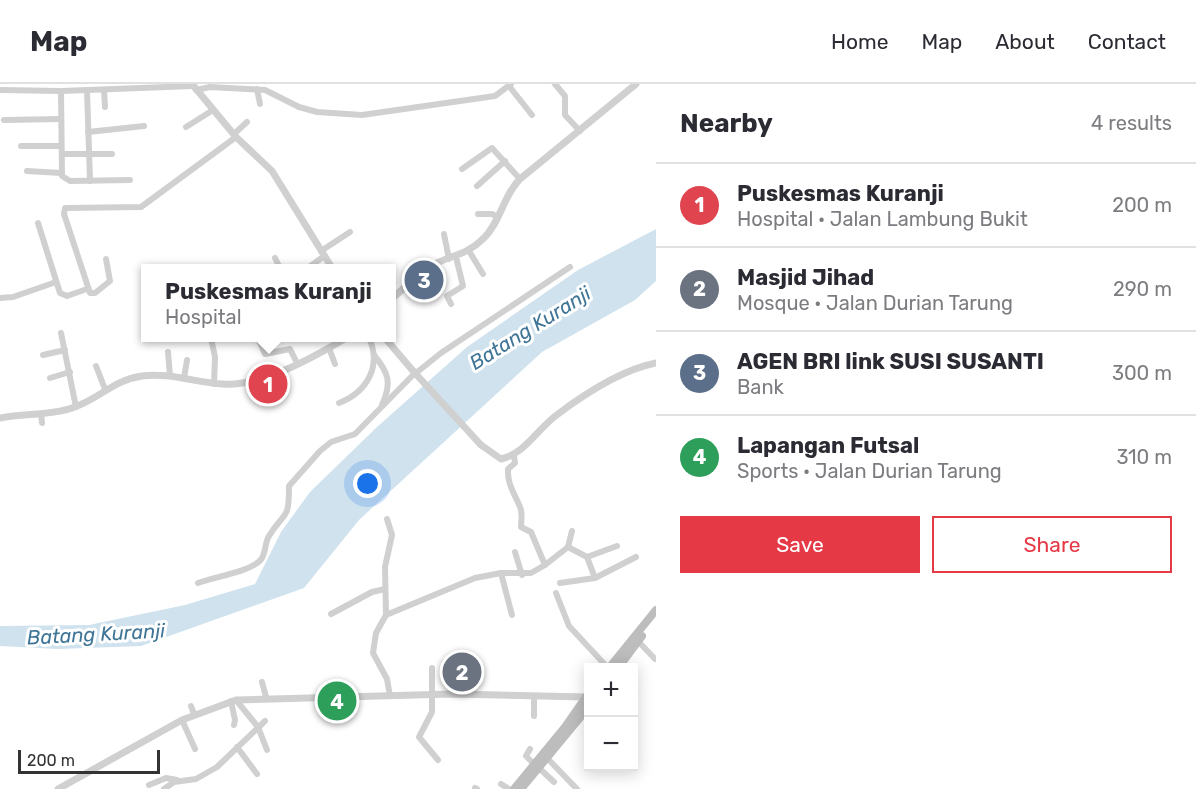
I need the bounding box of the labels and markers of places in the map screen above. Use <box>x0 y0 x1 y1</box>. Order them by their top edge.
pin: 3 <box>404 258 444 302</box>
pin: 1 <box>248 362 288 406</box>
pin: 2 <box>442 650 482 694</box>
pin: 4 <box>318 678 356 724</box>

